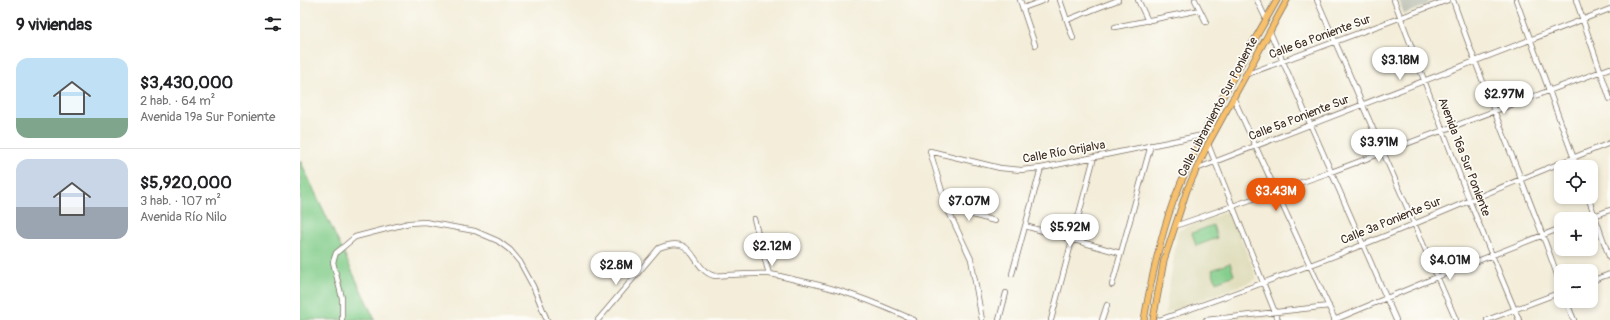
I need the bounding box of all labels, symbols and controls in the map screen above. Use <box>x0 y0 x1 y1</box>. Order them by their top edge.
street label: Calle 6a Poniente Sur <box>1267 11 1374 62</box>
icon: filters <box>262 13 284 35</box>
text: 9 viviendas <box>16 14 92 35</box>
street label: Calle Libramiento Sur Poniente <box>1175 35 1261 179</box>
pin: $3.18M <box>1367 47 1433 81</box>
text: $3.18M <box>1381 52 1419 68</box>
text: $3,430,000 <box>140 72 233 93</box>
icon: home <box>48 74 96 122</box>
pin: $2.97M <box>1471 81 1537 115</box>
text: $2.97M <box>1484 86 1524 102</box>
street label: Calle 5a Poniente Sur <box>1246 92 1352 144</box>
text: 2 hab. · 64 m² <box>140 93 215 109</box>
street label: Avenida 16a Sur Poniente <box>1434 96 1494 219</box>
text: Avenida 19a Sur Poniente <box>140 109 276 125</box>
pin: $3.91M <box>1346 129 1412 163</box>
text: $3.91M <box>1360 134 1398 150</box>
street label: Calle Río Grijalva <box>1022 137 1107 167</box>
map controls <box>1554 160 1598 308</box>
button: locate <box>1554 160 1598 204</box>
text: $5,920,000 <box>140 172 232 193</box>
icon: home <box>48 175 96 223</box>
pin: $3.43M <box>1243 178 1309 212</box>
text: $3.43M <box>1255 183 1297 199</box>
pin: $7.07M <box>936 188 1002 222</box>
text: 3 hab. · 107 m² <box>140 193 221 209</box>
text: $7.07M <box>948 193 990 209</box>
street label: Calle 3a Poniente Sur <box>1339 194 1444 248</box>
text: Avenida Río Nilo <box>140 209 227 225</box>
button: + <box>1554 212 1598 256</box>
pin: $5.92M <box>1037 214 1103 248</box>
text: $5.92M <box>1050 219 1090 235</box>
pin: $2.12M <box>739 233 805 267</box>
text: $2.12M <box>753 238 791 254</box>
pin: $4.01M <box>1417 247 1483 281</box>
pin: $2.8M <box>588 252 644 286</box>
text: $4.01M <box>1430 252 1470 268</box>
text: $2.8M <box>599 257 633 273</box>
button: − <box>1554 264 1598 308</box>

